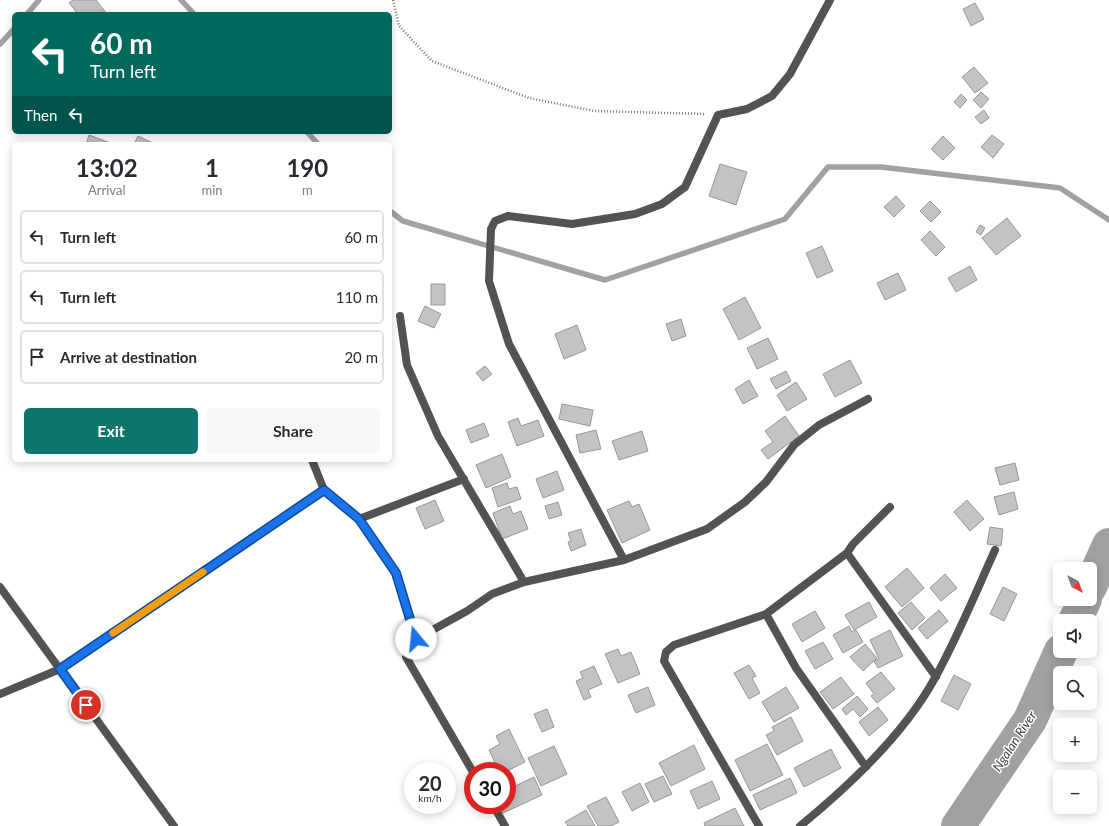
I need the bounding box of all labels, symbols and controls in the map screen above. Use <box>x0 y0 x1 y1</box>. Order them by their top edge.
text: 60 m <box>90 26 153 60</box>
icon: left <box>24 28 76 80</box>
text: Turn left <box>90 60 156 82</box>
icon: left <box>65 104 87 126</box>
text: Then <box>24 106 57 124</box>
text: 13:02 <box>76 153 138 182</box>
text: 1 <box>205 153 219 182</box>
text: 190 <box>286 153 328 182</box>
text: Arrival <box>88 182 125 198</box>
text: min <box>202 182 223 198</box>
text: m <box>302 182 313 198</box>
icon: left <box>26 226 48 248</box>
text: Turn left <box>60 228 116 246</box>
text: 60 m <box>344 228 378 246</box>
icon: left <box>26 286 48 308</box>
text: Turn left <box>60 288 116 306</box>
text: 110 m <box>336 288 378 306</box>
icon: arrive <box>26 346 48 368</box>
text: Arrive at destination <box>60 348 197 366</box>
text: 20 m <box>344 348 378 366</box>
button: Exit <box>24 408 198 454</box>
button: Share <box>206 408 380 454</box>
north arrow <box>1053 562 1097 606</box>
map controls <box>1053 562 1097 814</box>
button: sound <box>1053 614 1097 658</box>
position arrow <box>395 618 437 660</box>
button: search <box>1053 666 1097 710</box>
pin <box>69 688 103 722</box>
icon: arrive <box>75 694 97 716</box>
water label: Ngalan River <box>989 707 1040 774</box>
button: + <box>1053 718 1097 762</box>
speed limit sign: 30 <box>464 762 516 814</box>
button: − <box>1053 770 1097 814</box>
text: 20 <box>418 771 442 795</box>
text: km/h <box>418 792 442 804</box>

